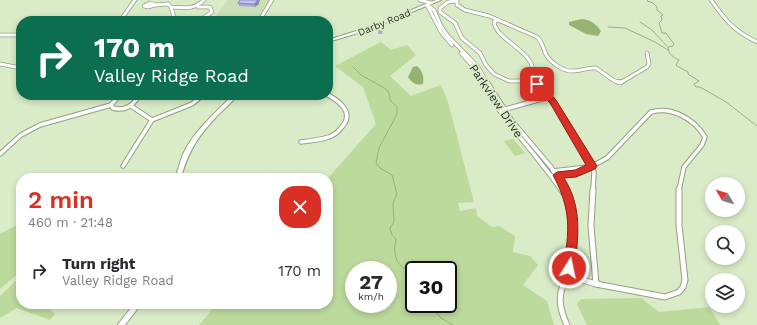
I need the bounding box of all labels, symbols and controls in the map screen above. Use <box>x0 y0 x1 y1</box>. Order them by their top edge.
street label: Darby Road <box>356 7 412 38</box>
text: 170 m <box>94 31 175 64</box>
icon: right <box>28 32 80 84</box>
street label: Parkview Drive <box>466 62 526 141</box>
text: Valley Ridge Road <box>94 65 249 86</box>
pin <box>520 67 554 101</box>
icon: arrive <box>526 73 548 95</box>
north arrow <box>705 177 745 217</box>
map controls <box>705 177 745 313</box>
text: 2 min <box>28 186 94 214</box>
button: close <box>279 186 321 228</box>
text: 460 m · 21:48 <box>28 215 113 230</box>
button: search <box>705 225 745 265</box>
position arrow <box>548 247 590 289</box>
text: Turn right <box>62 255 135 273</box>
icon: right <box>28 260 50 282</box>
speed limit sign: 30 <box>405 261 457 313</box>
text: 170 m <box>278 262 321 280</box>
text: 27 <box>359 270 383 294</box>
text: Valley Ridge Road <box>62 273 174 288</box>
button: layers <box>705 273 745 313</box>
text: km/h <box>358 291 384 302</box>

